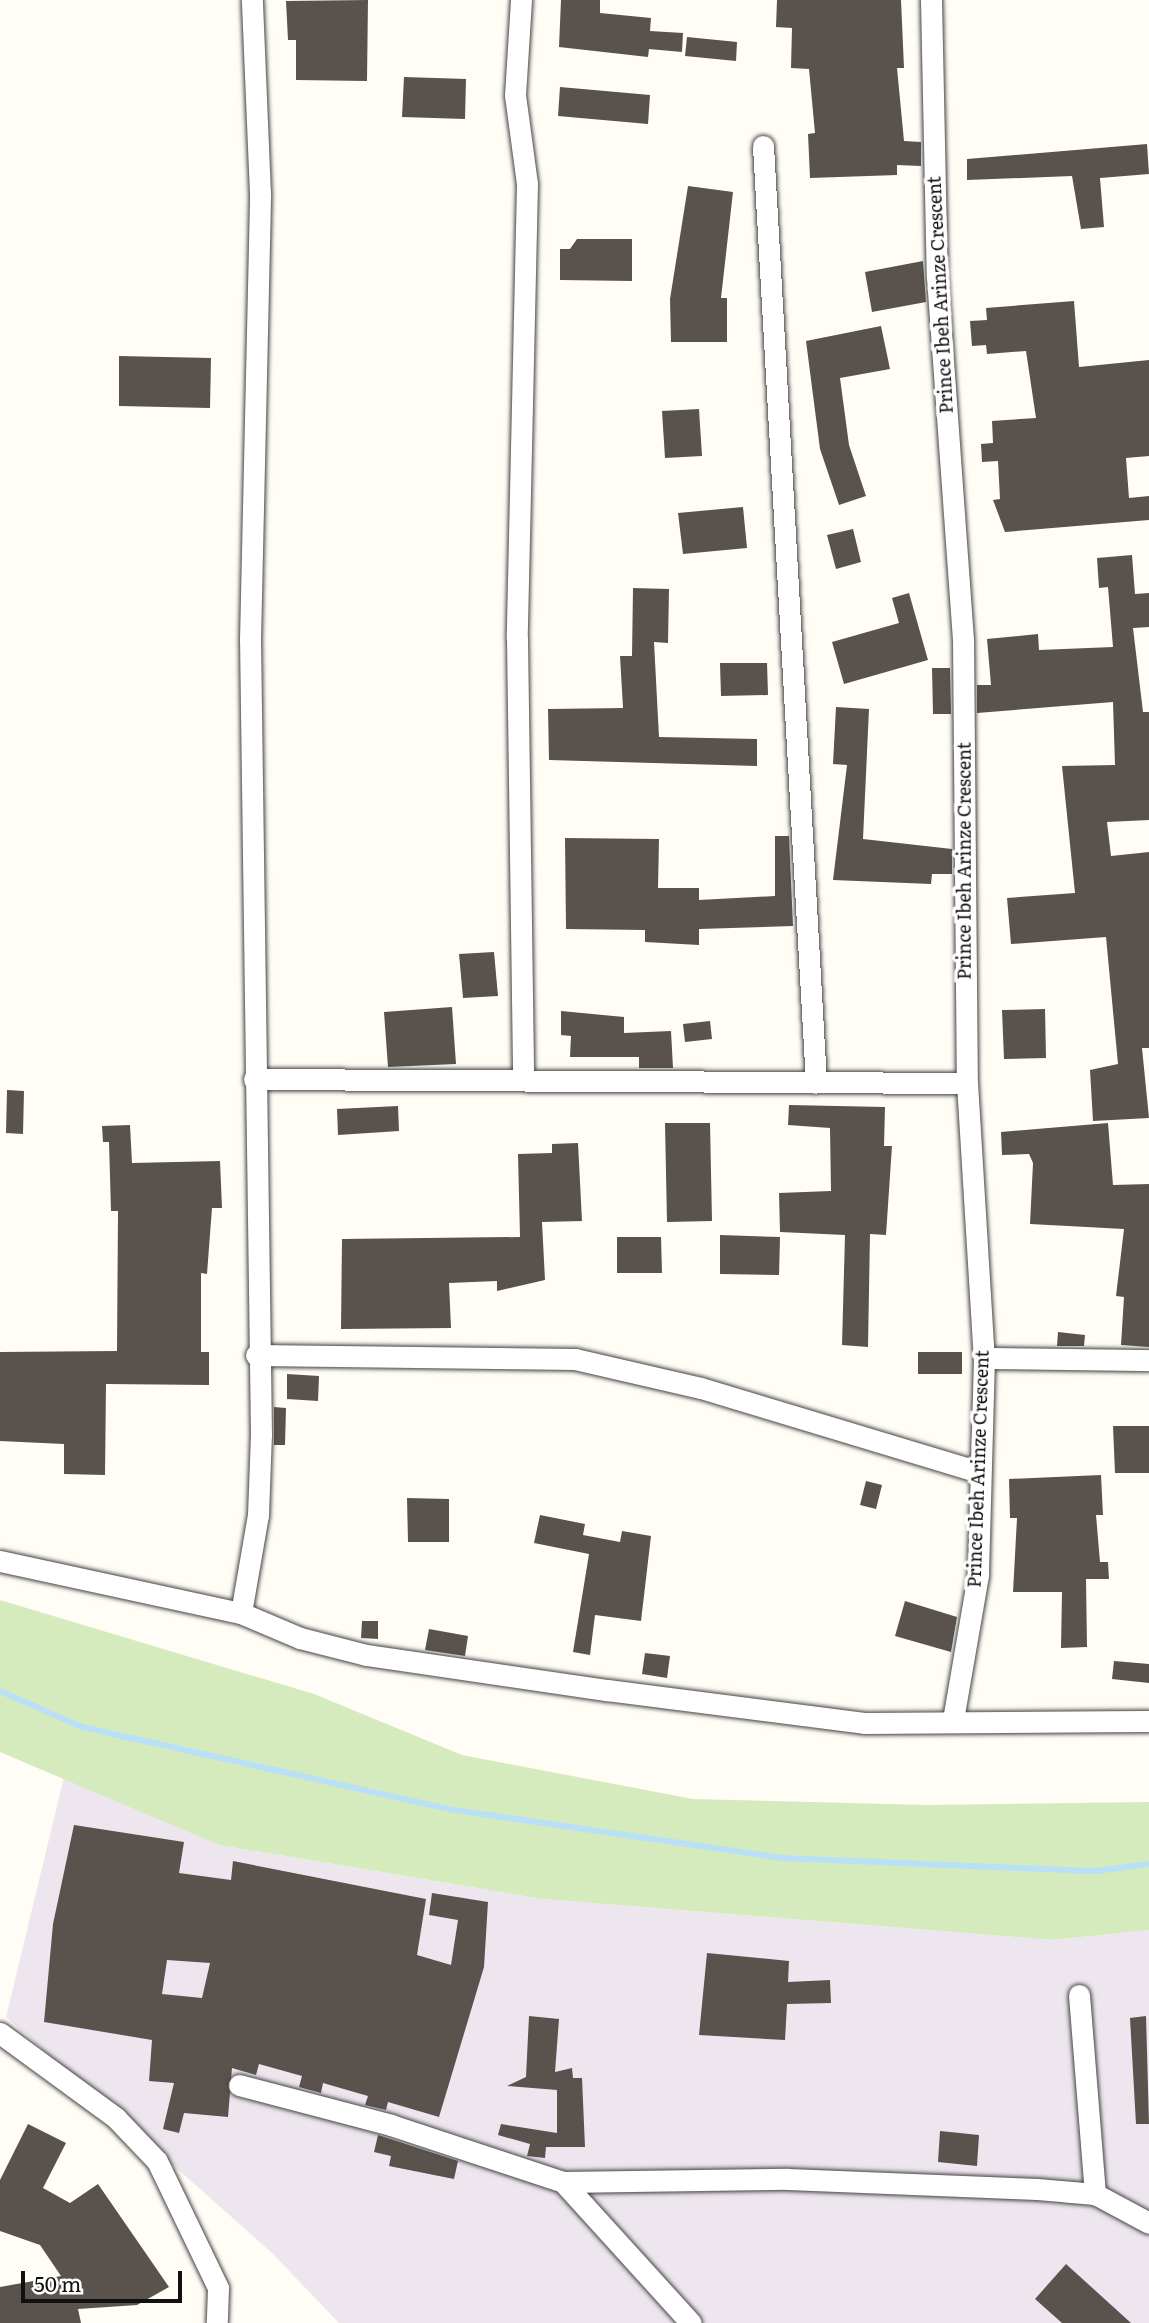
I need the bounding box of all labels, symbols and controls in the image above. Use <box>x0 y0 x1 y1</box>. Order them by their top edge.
street label: Prince Ibeh Arinze Crescent <box>923 176 957 414</box>
street label: Prince Ibeh Arinze Crescent <box>953 742 975 980</box>
street label: Prince Ibeh Arinze Crescent <box>963 1350 993 1588</box>
scale bar <box>24 2256 186 2300</box>
text: 50 m <box>34 2267 81 2298</box>

